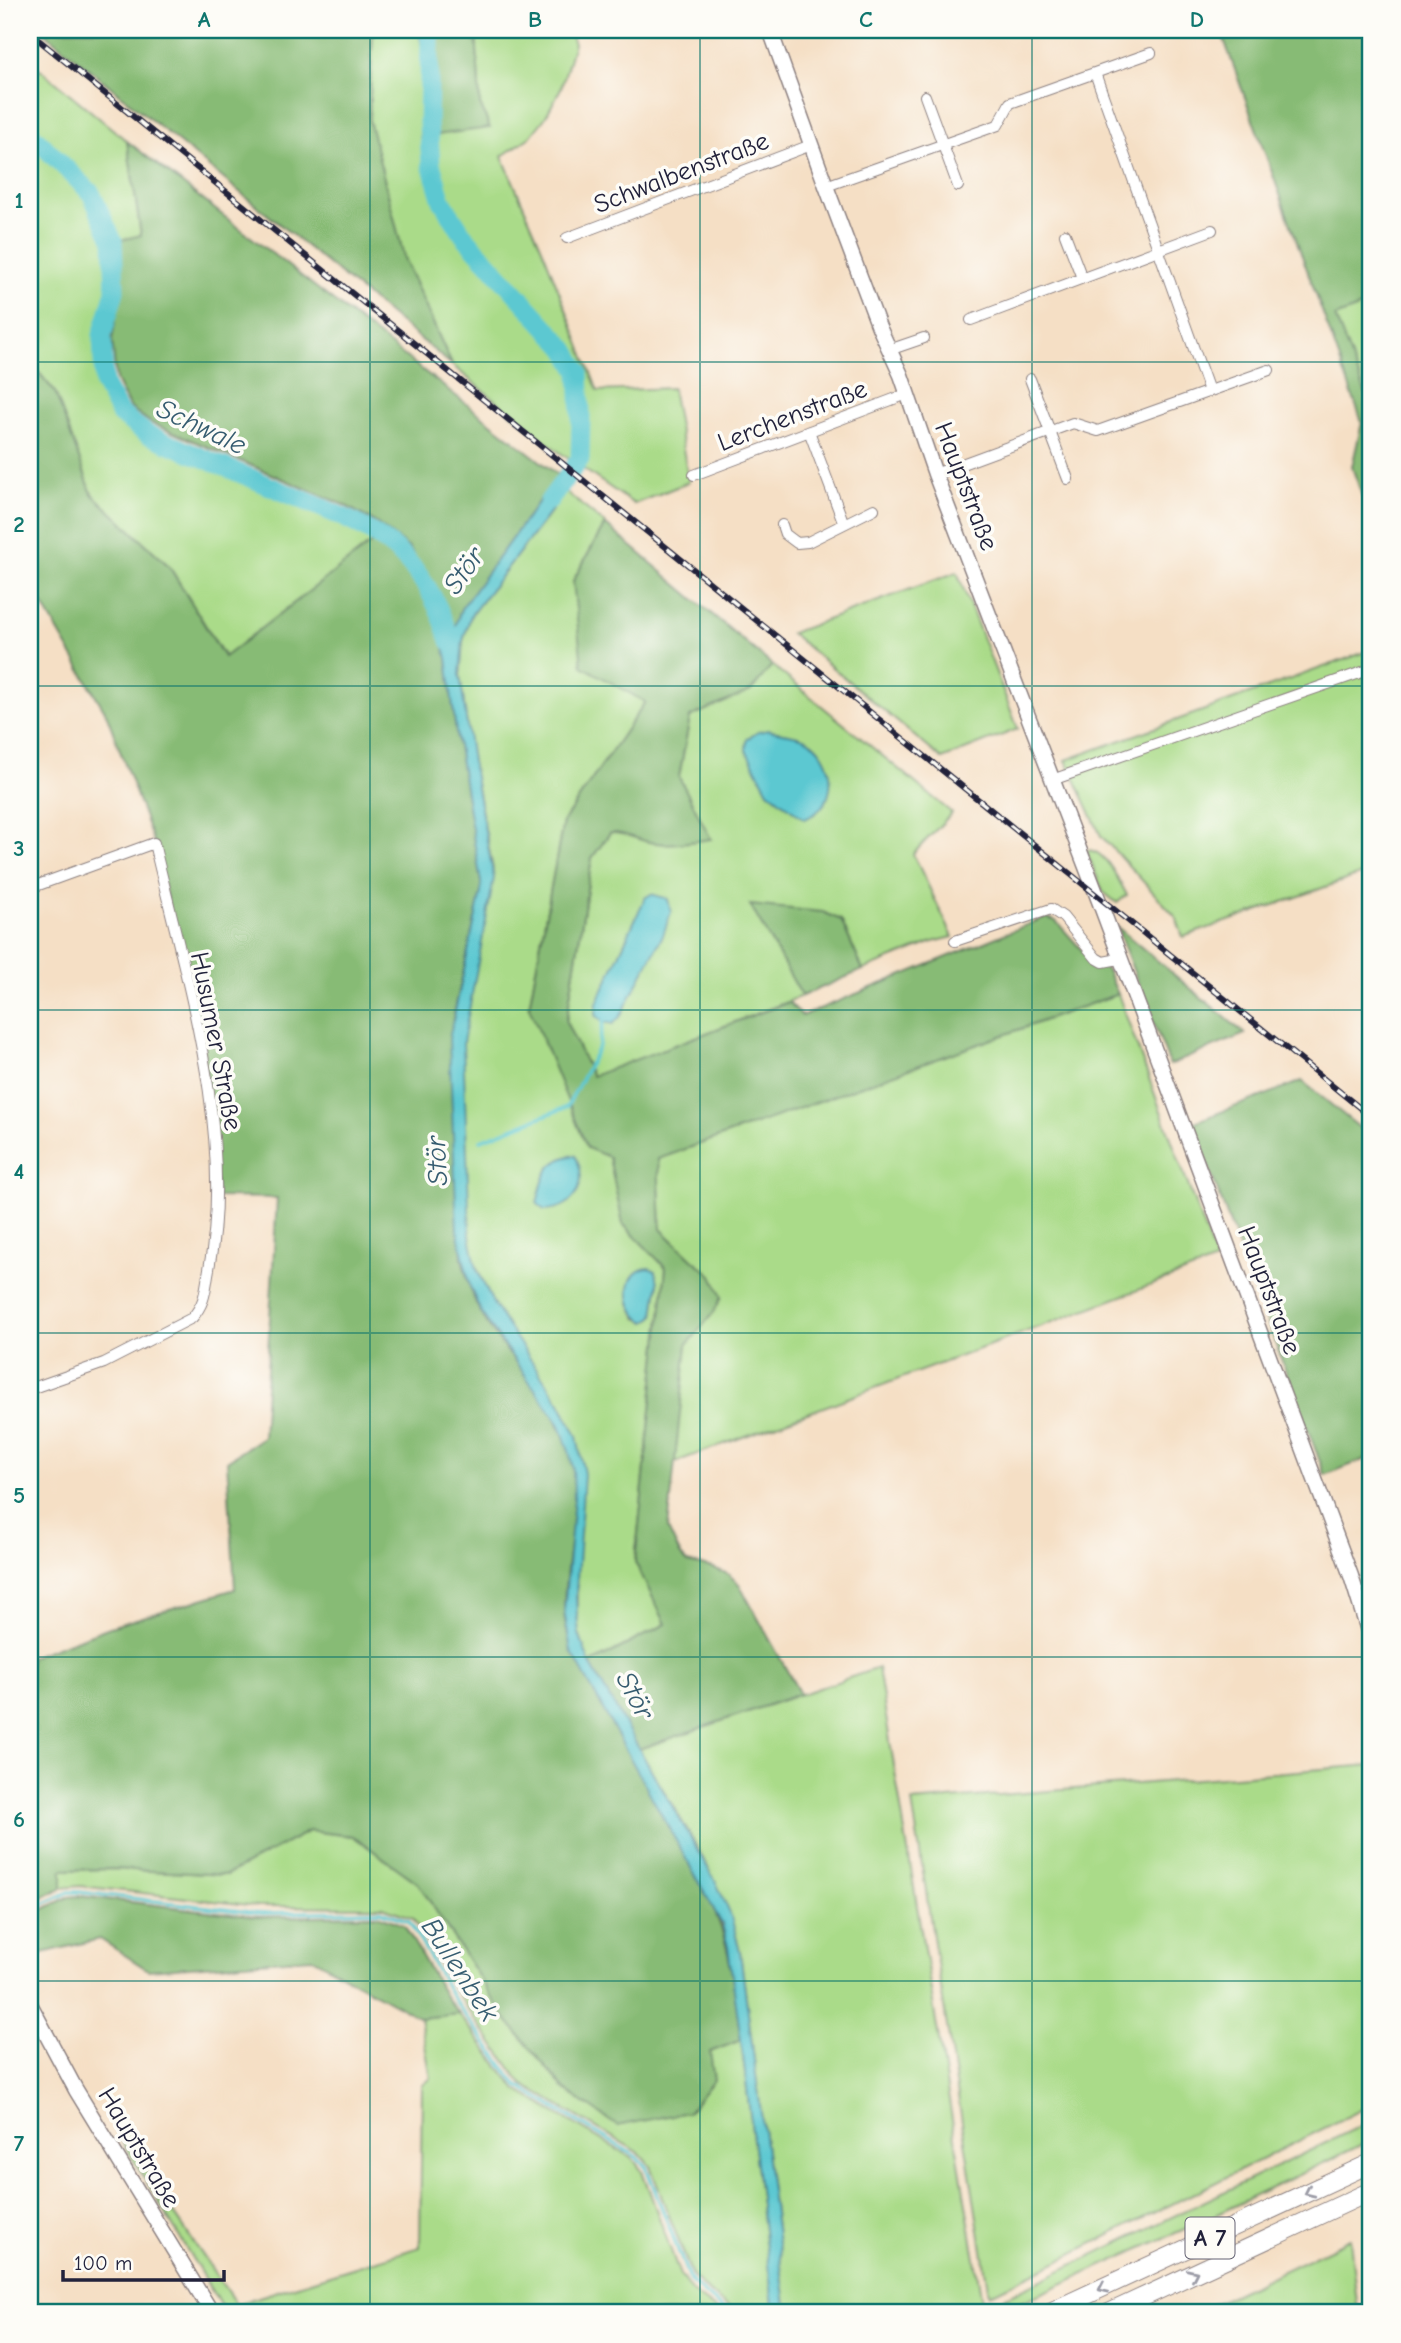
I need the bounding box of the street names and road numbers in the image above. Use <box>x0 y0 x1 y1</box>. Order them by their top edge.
street label: Schwalbenstraße <box>590 126 773 220</box>
street label: Lerchenstraße <box>714 374 871 458</box>
street label: Hauptstraße <box>928 418 1004 555</box>
street label: Husumer Straße <box>184 949 248 1133</box>
street label: Hauptstraße <box>1231 1222 1307 1359</box>
street label: Hauptstraße <box>92 2082 187 2213</box>
road number: A 7 <box>1186 2218 1234 2258</box>

